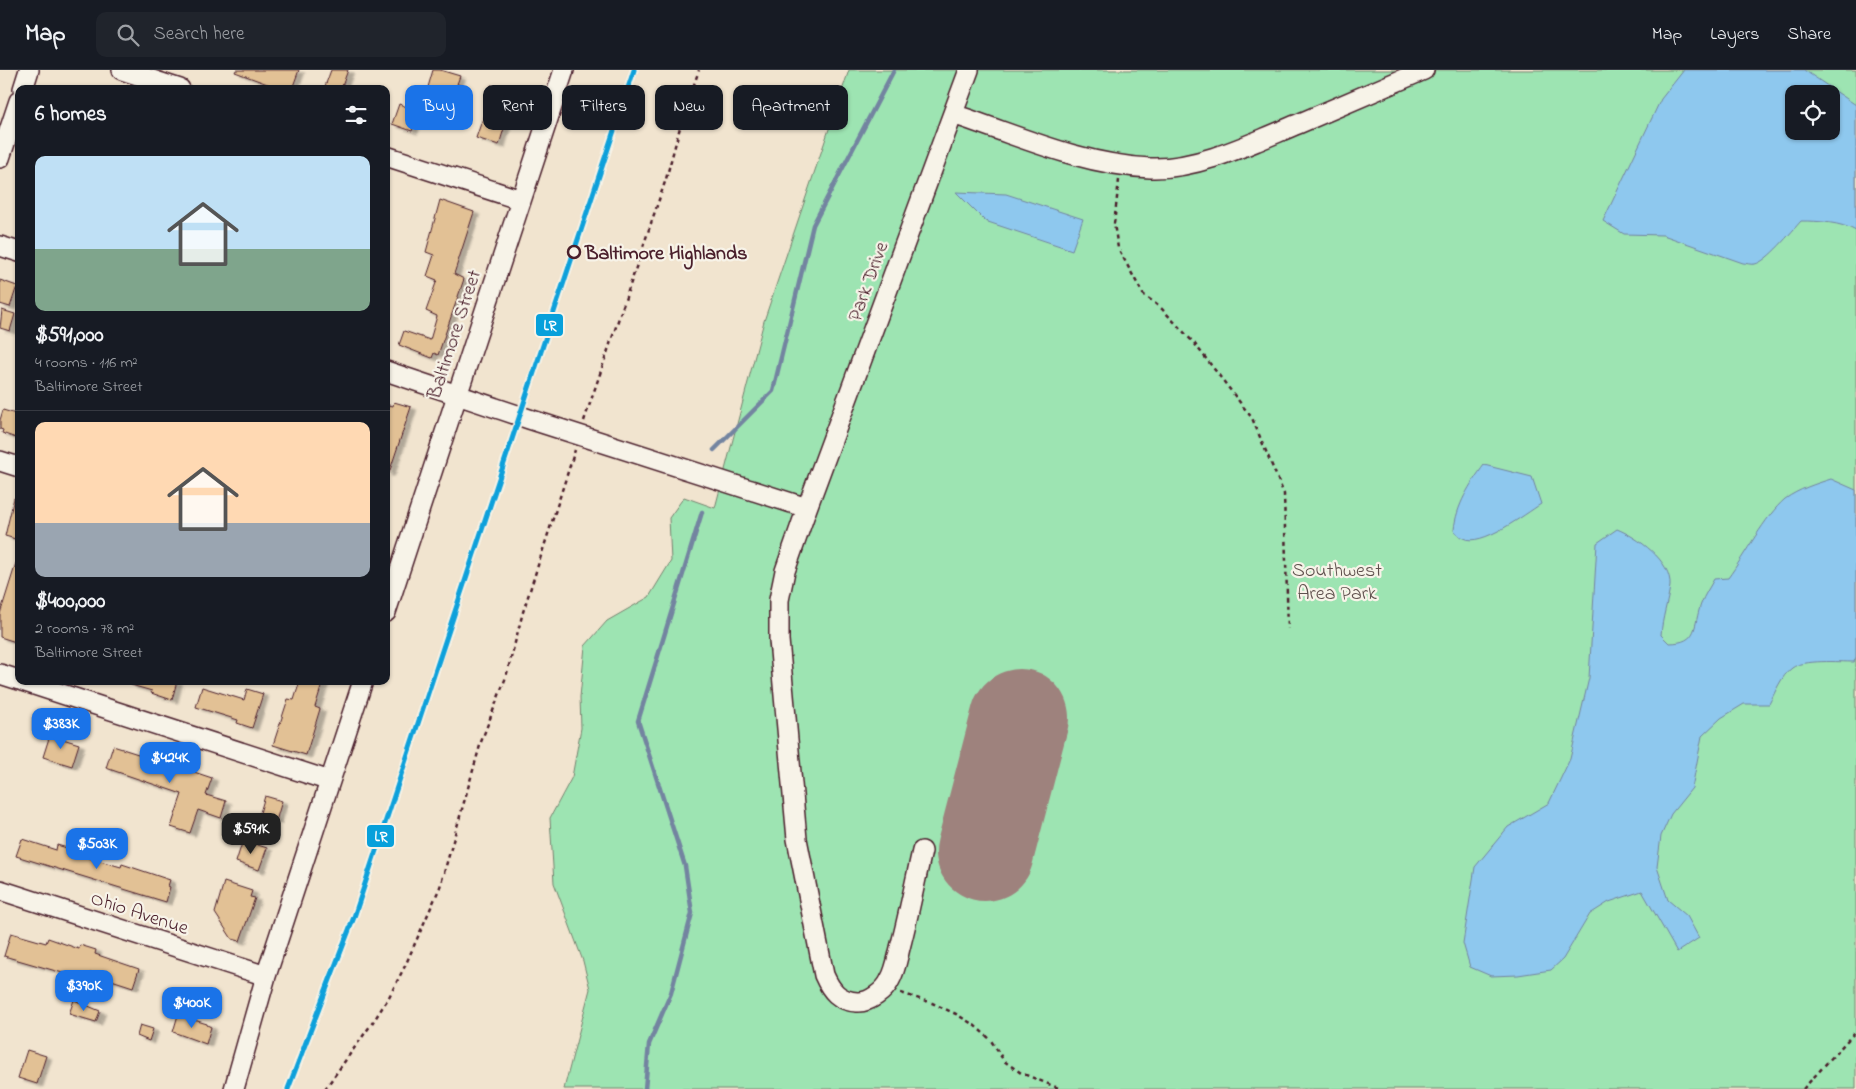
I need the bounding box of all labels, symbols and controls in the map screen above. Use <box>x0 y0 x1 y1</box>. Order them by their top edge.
search box <box>96 12 446 57</box>
text: Map <box>25 17 66 52</box>
icon: search <box>114 21 142 49</box>
text: Search here <box>154 21 245 48</box>
text: Map <box>1652 22 1682 48</box>
text: Layers <box>1710 22 1760 48</box>
text: Share <box>1788 22 1831 48</box>
chip: Buy <box>405 85 473 130</box>
chip: Rent <box>483 85 552 130</box>
chip: Filters <box>562 85 645 130</box>
chip: New <box>655 85 723 130</box>
chip: Apartment <box>733 85 848 130</box>
map controls <box>1785 85 1840 140</box>
button: locate <box>1785 85 1840 140</box>
text: 6 homes <box>35 100 107 130</box>
icon: filters <box>342 101 370 129</box>
icon: home <box>158 189 248 279</box>
street label: Park Drive <box>842 238 897 326</box>
place label: Baltimore Highlands <box>584 240 747 270</box>
marker: Baltimore Highlands <box>567 245 581 259</box>
street label: Baltimore Street <box>421 266 490 404</box>
line badge: LR <box>535 313 564 337</box>
text: LR <box>544 316 558 337</box>
text: $591,000 <box>35 321 104 351</box>
text: 4 rooms · 116 m² <box>35 351 138 375</box>
text: Baltimore Street <box>35 375 143 399</box>
icon: home <box>158 454 248 544</box>
park label: Southwest Area Park <box>1292 557 1382 609</box>
text: $400,000 <box>35 587 105 617</box>
text: 2 rooms · 78 m² <box>35 617 134 641</box>
text: Baltimore Street <box>35 641 143 665</box>
pin: $383K <box>26 708 96 750</box>
text: $383K <box>43 712 79 736</box>
pin: $424K <box>135 742 205 784</box>
text: $424K <box>151 746 189 770</box>
pin: $591K <box>216 812 286 855</box>
text: $591K <box>233 817 269 841</box>
line badge: LR <box>366 824 395 848</box>
text: LR <box>375 827 389 848</box>
pin: $503K <box>62 828 132 870</box>
text: $503K <box>77 832 117 856</box>
street label: Ohio Avenue <box>87 885 192 944</box>
pin: $390K <box>49 970 119 1012</box>
text: $390K <box>66 974 102 998</box>
pin: $400K <box>157 986 227 1029</box>
text: $400K <box>173 991 211 1015</box>

